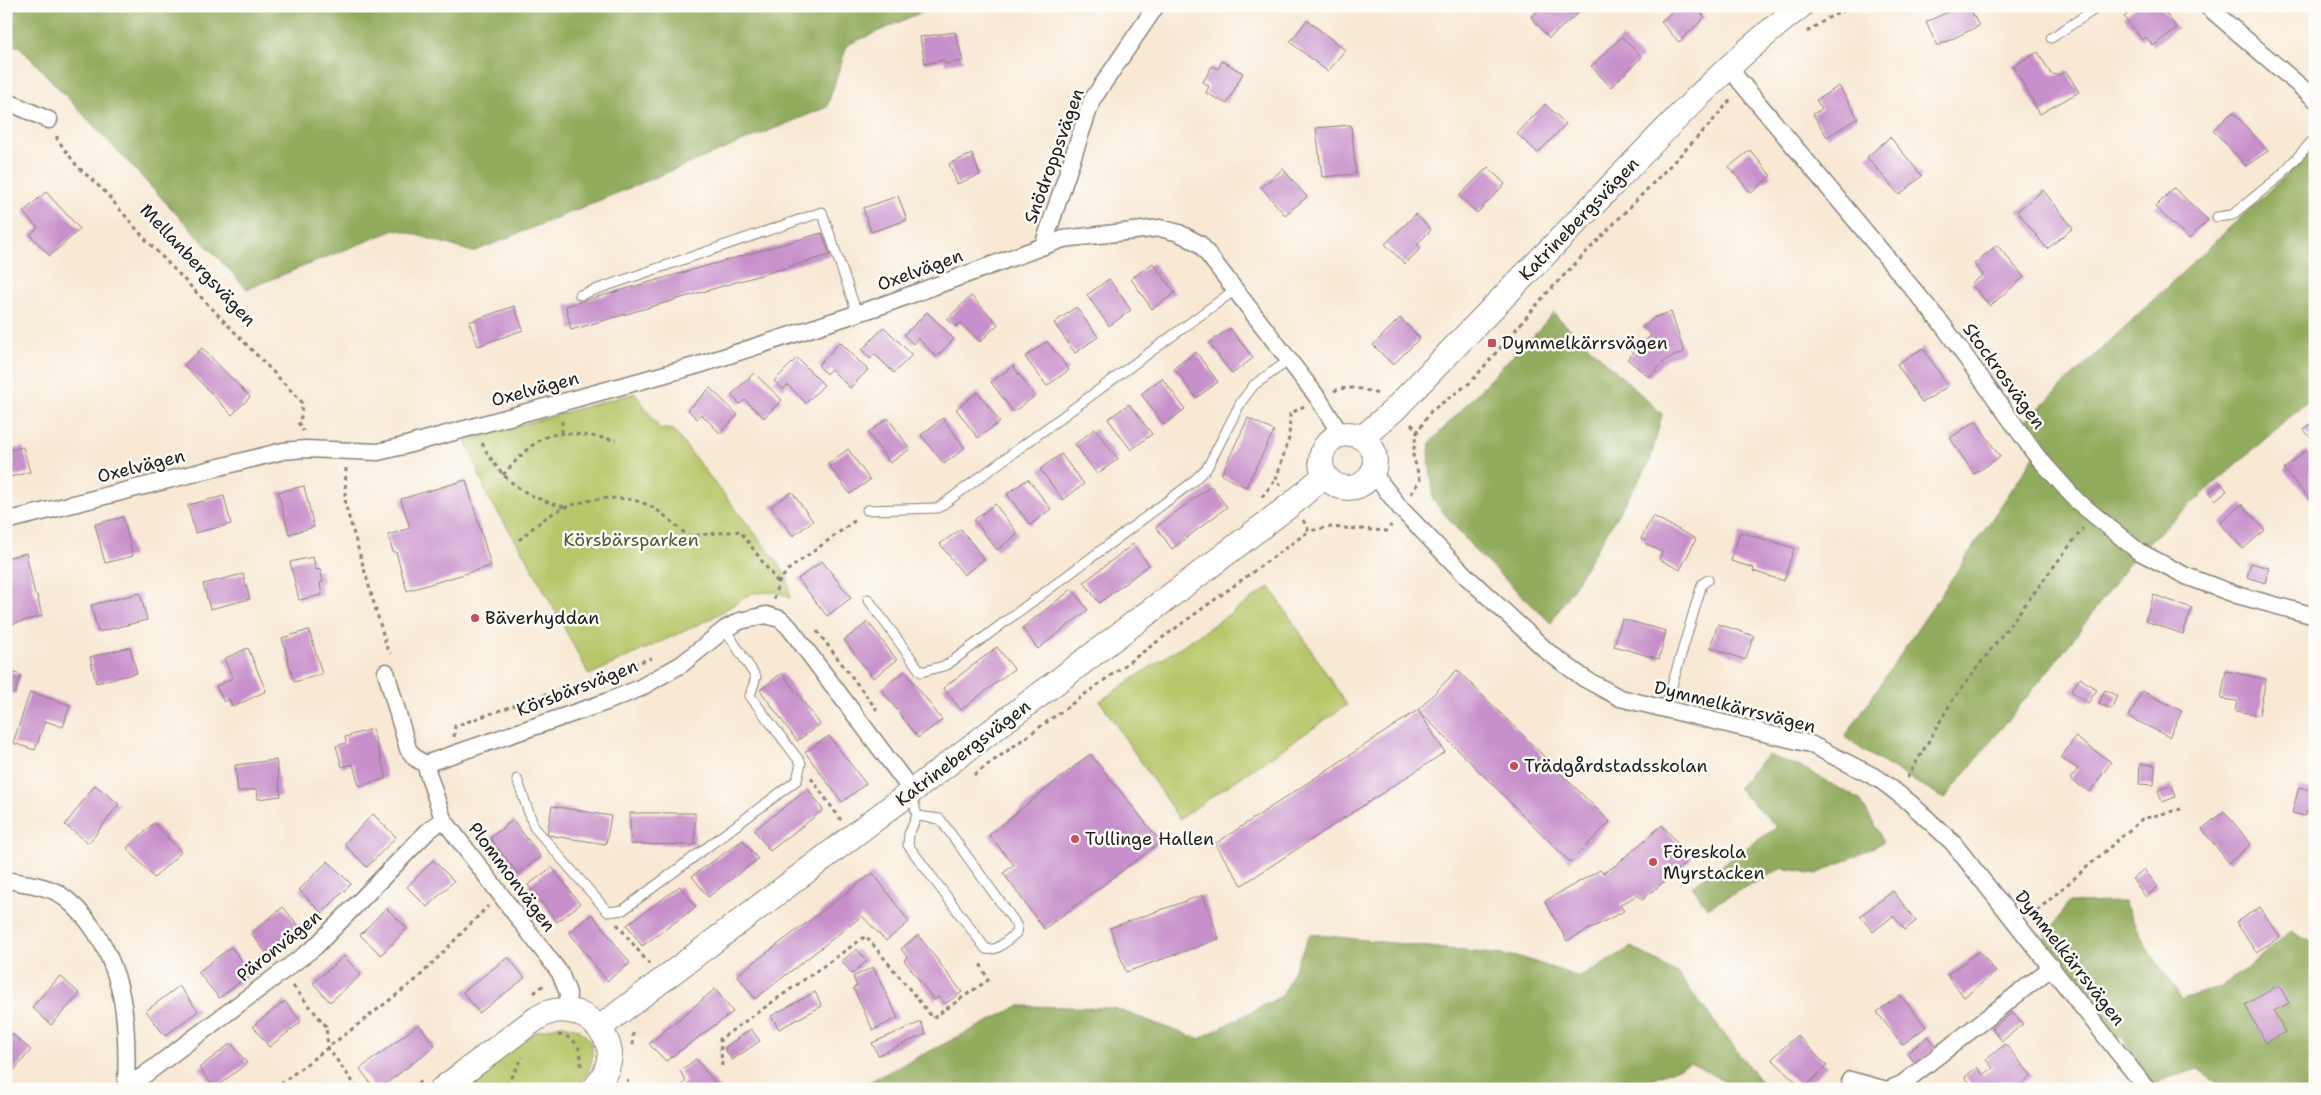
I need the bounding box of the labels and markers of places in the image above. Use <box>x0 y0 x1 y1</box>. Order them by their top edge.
place label: Dymmelkärrsvägen <box>1502 331 1668 355</box>
marker: Dymmelkärrsvägen <box>1486 337 1498 349</box>
place label: Bäverhyddan <box>485 606 599 630</box>
marker: Bäverhyddan <box>469 612 481 624</box>
place label: Trädgårdstadsskolan <box>1524 754 1707 778</box>
marker: Trädgårdstadsskolan <box>1508 760 1520 772</box>
place label: Tullinge Hallen <box>1085 827 1214 851</box>
marker: Tullinge Hallen <box>1069 833 1081 845</box>
place label: Föreskola Myrstacken <box>1663 840 1764 885</box>
marker: Föreskola Myrstacken <box>1647 856 1659 868</box>

